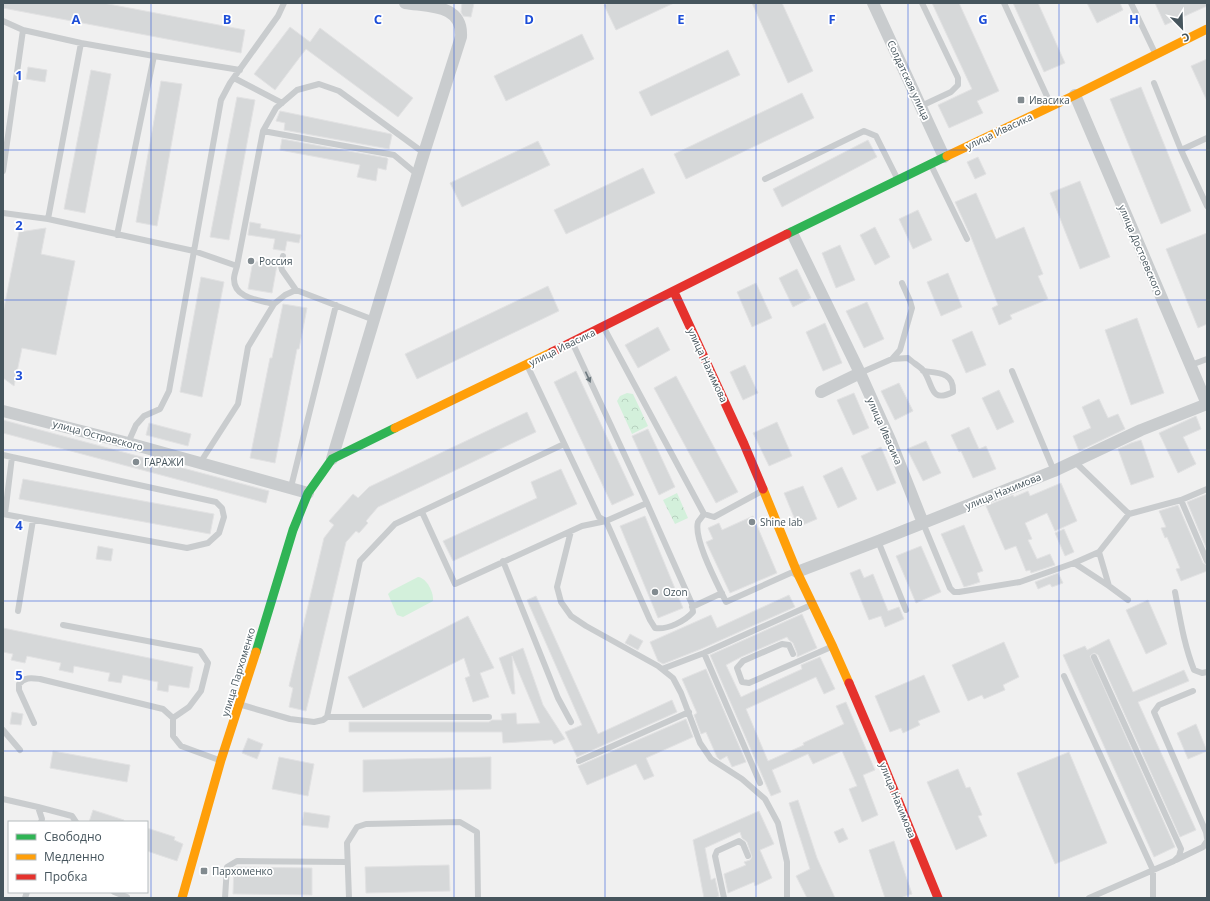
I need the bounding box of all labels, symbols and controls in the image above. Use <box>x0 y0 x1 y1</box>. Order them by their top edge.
north arrow <box>1162 8 1202 48</box>
text: A <box>72 10 81 28</box>
text: B <box>223 10 232 28</box>
text: C <box>374 10 382 28</box>
text: D <box>524 10 534 28</box>
text: E <box>677 10 685 28</box>
text: F <box>828 10 836 28</box>
text: G <box>978 10 988 28</box>
text: H <box>1129 10 1139 28</box>
text: С <box>1180 29 1192 46</box>
street label: Солдатская улица <box>884 38 934 122</box>
text: 1 <box>15 66 23 84</box>
place label: Ивасика <box>1029 93 1070 107</box>
marker: Ивасика <box>1016 95 1026 105</box>
street label: улица Ивасика <box>963 109 1035 153</box>
street label: улица Достоевского <box>1116 202 1166 298</box>
text: 2 <box>15 216 23 234</box>
place label: Россия <box>259 254 293 268</box>
marker: Россия <box>246 256 256 266</box>
street label: улица Ивасика <box>526 325 598 369</box>
street label: улица Нахимова <box>685 325 731 405</box>
text: 3 <box>15 366 23 384</box>
one-way arrow <box>585 372 591 383</box>
street label: улица Ивасика <box>864 395 906 467</box>
street label: улица Островского <box>51 416 145 454</box>
place label: ГАРАЖИ <box>144 455 184 469</box>
marker: ГАРАЖИ <box>131 457 141 467</box>
street label: улица Нахимова <box>963 469 1043 513</box>
place label: Shine lab <box>760 515 803 529</box>
text: 4 <box>15 516 23 534</box>
marker: Shine lab <box>747 517 757 527</box>
place label: Ozon <box>663 585 688 599</box>
marker: Ozon <box>650 587 660 597</box>
street label: улица Пархоменко <box>218 626 258 718</box>
text: 5 <box>15 666 23 684</box>
street label: улица Нахимова <box>876 760 920 840</box>
legend <box>8 821 148 893</box>
text: Свободно <box>44 828 102 845</box>
text: Медленно <box>44 848 104 865</box>
place label: Пархоменко <box>212 864 273 878</box>
marker: Пархоменко <box>199 866 209 876</box>
text: Пробка <box>44 868 87 885</box>

